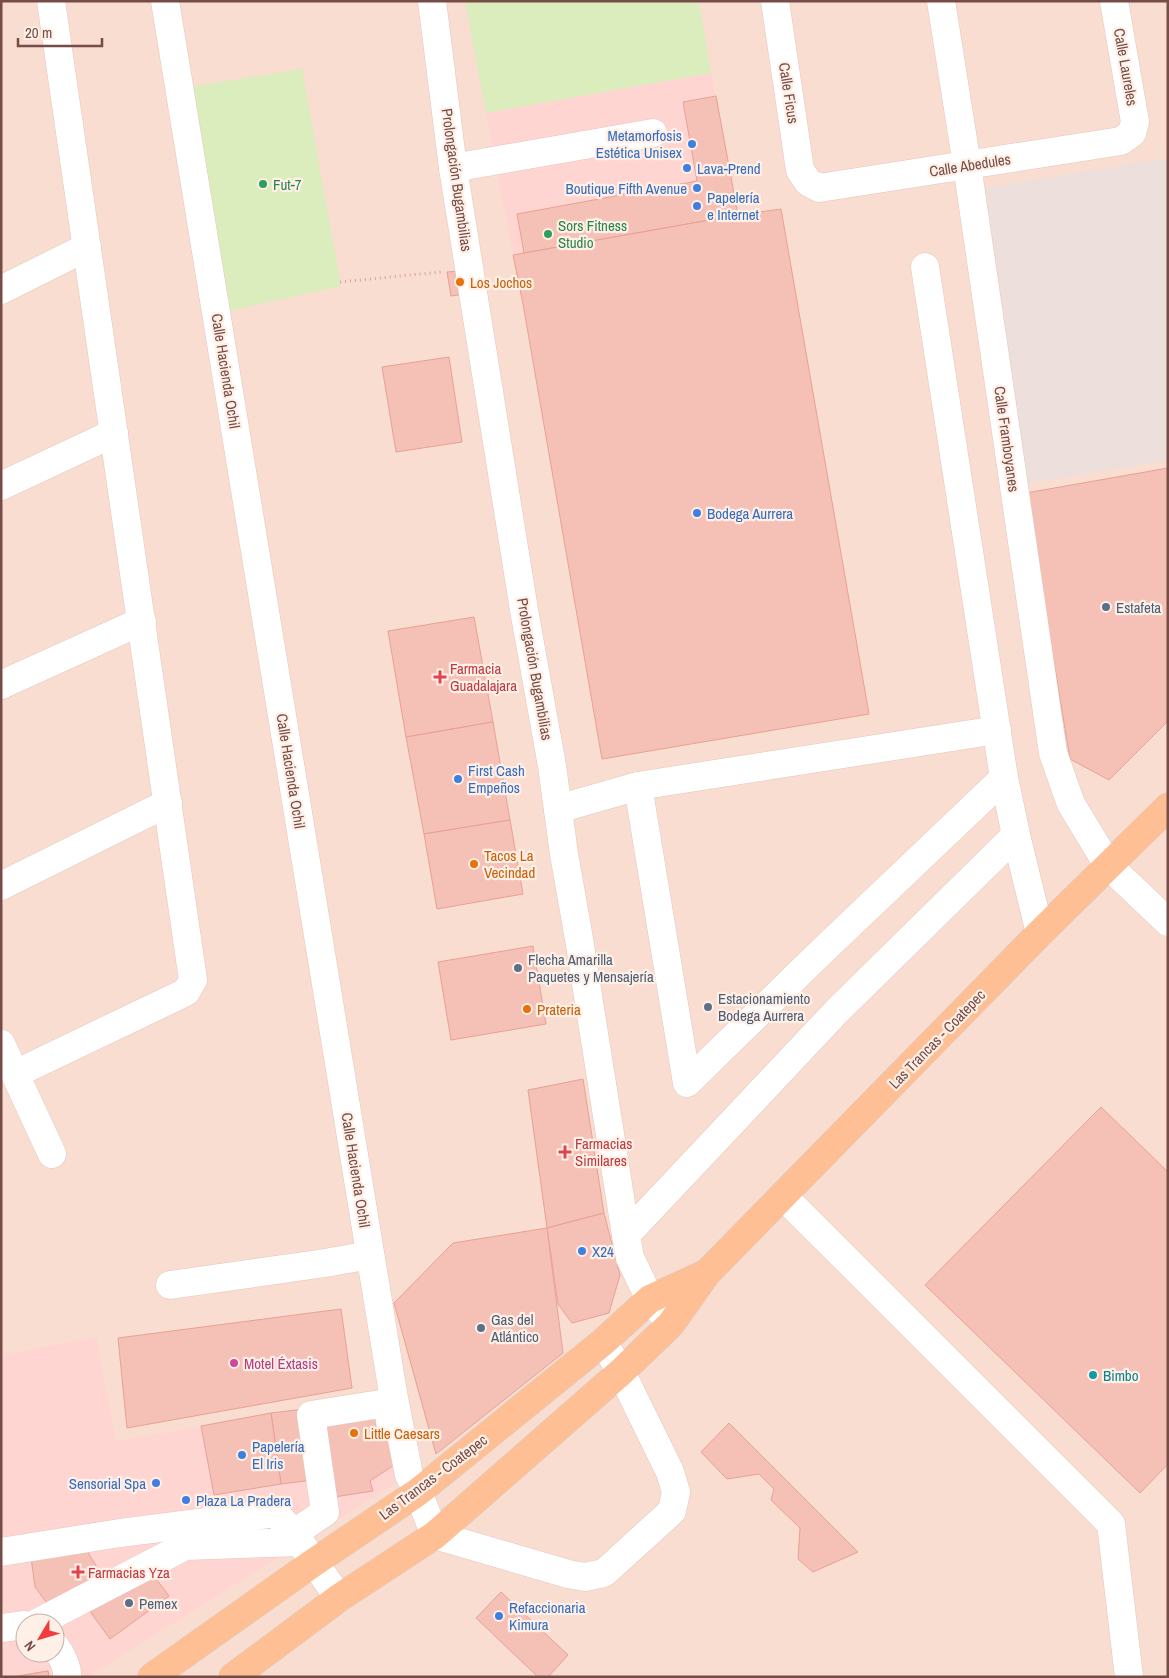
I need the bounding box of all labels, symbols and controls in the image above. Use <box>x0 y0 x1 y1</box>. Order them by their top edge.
scale bar <box>18 15 101 47</box>
text: 20 m <box>25 22 52 43</box>
street label: Calle Laureles <box>1109 26 1143 108</box>
street label: Calle Ficus <box>774 61 804 125</box>
street label: Prolongación Bugambilias <box>437 107 477 253</box>
place label: Metamorfosis Estética Unisex <box>596 125 683 163</box>
marker: Metamorfosis Estética Unisex <box>686 138 698 150</box>
street label: Calle Abedules <box>928 148 1012 182</box>
place label: Lava-Prend <box>697 158 761 179</box>
marker: Lava-Prend <box>681 162 693 174</box>
place label: Fut-7 <box>273 174 302 195</box>
marker: Fut-7 <box>257 178 269 190</box>
place label: Boutique Fifth Avenue <box>565 178 687 199</box>
marker: Boutique Fifth Avenue <box>691 182 703 194</box>
place label: Papelería e Internet <box>707 187 760 225</box>
marker: Papelería e Internet <box>691 200 703 212</box>
place label: Sors Fitness Studio <box>558 215 627 253</box>
marker: Sors Fitness Studio <box>542 228 554 240</box>
place label: Los Jochos <box>470 272 532 293</box>
marker: Los Jochos <box>454 276 466 288</box>
street label: Calle Hacienda Ochil <box>207 312 245 430</box>
street label: Calle Framboyanes <box>989 385 1025 493</box>
place label: Bodega Aurrera <box>707 503 793 524</box>
marker: Bodega Aurrera <box>691 507 703 519</box>
street label: Prolongación Bugambilias <box>512 596 558 742</box>
place label: Estafeta <box>1116 597 1161 618</box>
marker: Estafeta <box>1100 601 1112 613</box>
place label: Farmacia Guadalajara <box>450 658 517 696</box>
marker: Farmacia Guadalajara <box>434 671 446 683</box>
street label: Calle Hacienda Ochil <box>272 712 310 830</box>
place label: First Cash Empeños <box>468 760 525 798</box>
marker: First Cash Empeños <box>452 773 464 785</box>
place label: Tacos La Vecindad <box>484 845 535 883</box>
marker: Tacos La Vecindad <box>468 858 480 870</box>
place label: Flecha Amarilla Paquetes y Mensajería <box>528 949 654 987</box>
marker: Flecha Amarilla Paquetes y Mensajería <box>512 962 524 974</box>
street label: Las Trancas - Coatepec <box>884 985 990 1093</box>
place label: Estacionamiento Bodega Aurrera <box>718 988 810 1026</box>
place label: Prateria <box>537 999 581 1020</box>
marker: Estacionamiento Bodega Aurrera <box>702 1001 714 1013</box>
marker: Prateria <box>521 1003 533 1015</box>
street label: Calle Hacienda Ochil <box>337 1111 375 1229</box>
place label: Farmacias Similares <box>575 1133 633 1171</box>
marker: Farmacias Similares <box>559 1146 571 1158</box>
place label: X24 <box>592 1241 614 1262</box>
marker: X24 <box>576 1245 588 1257</box>
place label: Gas del Atlántico <box>490 1309 539 1347</box>
marker: Gas del Atlántico <box>475 1322 487 1334</box>
place label: Motel Éxtasis <box>244 1353 318 1374</box>
marker: Motel Éxtasis <box>228 1357 240 1369</box>
place label: Bimbo <box>1103 1365 1139 1386</box>
marker: Bimbo <box>1087 1369 1099 1381</box>
place label: Little Caesars <box>364 1423 440 1444</box>
marker: Little Caesars <box>348 1427 360 1439</box>
street label: Las Trancas - Coatepec <box>375 1429 491 1525</box>
place label: Papelería El Iris <box>252 1436 305 1474</box>
marker: Papelería El Iris <box>236 1449 248 1461</box>
place label: Sensorial Spa <box>69 1473 146 1494</box>
marker: Sensorial Spa <box>150 1477 162 1489</box>
place label: Plaza La Pradera <box>196 1490 291 1511</box>
marker: Plaza La Pradera <box>180 1494 192 1506</box>
place label: Farmacias Yza <box>88 1562 170 1583</box>
marker: Farmacias Yza <box>72 1566 84 1578</box>
place label: Pemex <box>139 1593 178 1614</box>
marker: Pemex <box>123 1597 135 1609</box>
place label: Refaccionaria Kimura <box>509 1597 586 1635</box>
marker: Refaccionaria Kimura <box>493 1610 505 1622</box>
north arrow <box>15 1613 65 1663</box>
text: N <box>20 1637 39 1655</box>

